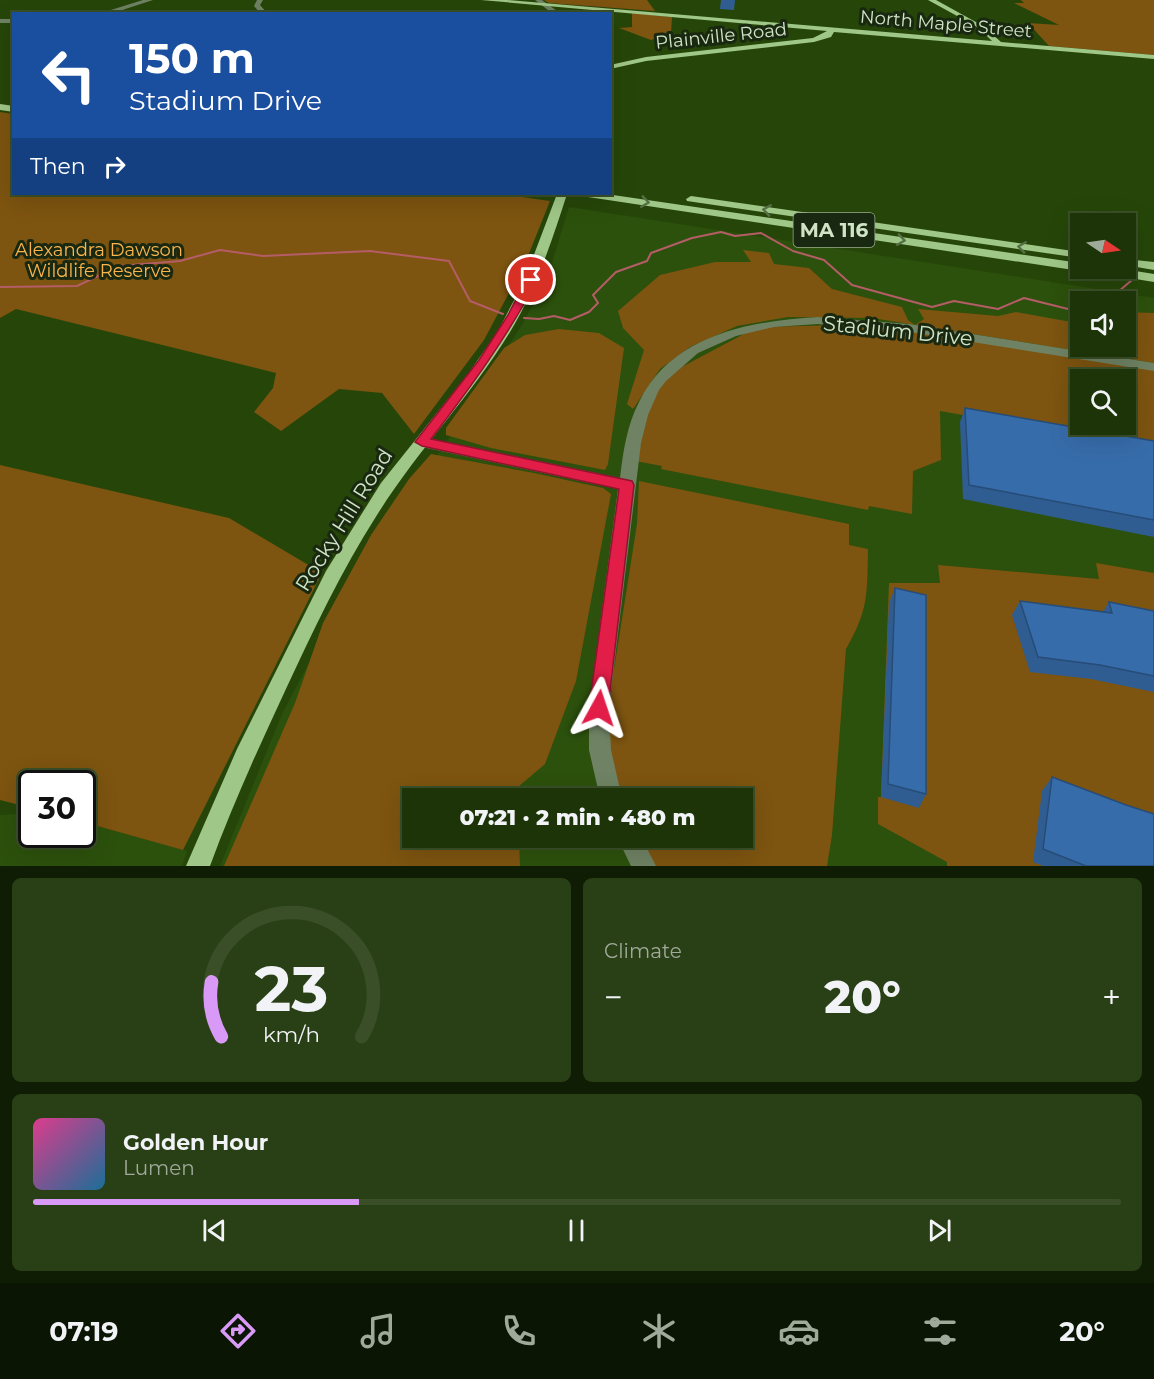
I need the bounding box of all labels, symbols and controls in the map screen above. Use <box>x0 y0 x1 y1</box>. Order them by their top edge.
street label: North Maple Street <box>859 6 1033 42</box>
street label: Plainville Road <box>654 18 788 54</box>
text: 150 m <box>129 32 255 84</box>
icon: left <box>30 36 108 114</box>
text: Stadium Drive <box>129 84 322 117</box>
icon: right <box>98 150 131 183</box>
text: Then <box>30 153 86 180</box>
one-way arrow <box>641 196 650 208</box>
one-way arrow <box>762 204 771 216</box>
road number: MA 116 <box>794 213 874 247</box>
north arrow <box>1070 213 1136 279</box>
map controls <box>1070 213 1136 435</box>
one-way arrow <box>896 234 905 246</box>
park label: Alexandra Dawson Wildlife Reserve <box>15 239 183 282</box>
one-way arrow <box>1017 241 1027 253</box>
pin <box>505 254 556 305</box>
icon: arrive <box>514 263 547 296</box>
button: sound <box>1070 291 1136 357</box>
street label: Stadium Drive <box>822 310 974 351</box>
button: search <box>1070 369 1136 435</box>
street label: Rocky Hill Road <box>290 444 397 596</box>
position arrow <box>567 676 631 740</box>
speed limit sign: 30 <box>18 770 96 848</box>
text: 07:21 · 2 min · 480 m <box>459 804 696 831</box>
text: Climate <box>604 939 682 963</box>
text: 23 <box>255 951 328 1027</box>
text: 20° <box>824 969 901 1024</box>
text: − <box>604 977 623 1017</box>
text: + <box>1102 977 1121 1017</box>
text: km/h <box>263 1021 320 1047</box>
text: Golden Hour <box>123 1129 268 1156</box>
text: Lumen <box>123 1156 195 1180</box>
icon: previous <box>198 1214 231 1247</box>
icon: pause <box>560 1214 593 1247</box>
icon: next <box>923 1214 956 1247</box>
icon: directions <box>217 1310 259 1352</box>
icon: music <box>357 1310 399 1352</box>
icon: phone <box>498 1310 540 1352</box>
icon: climate <box>638 1310 680 1352</box>
icon: car <box>778 1310 820 1352</box>
icon: filters <box>919 1310 961 1352</box>
text: 07:19 <box>49 1315 118 1348</box>
text: 20° <box>1059 1315 1105 1348</box>

